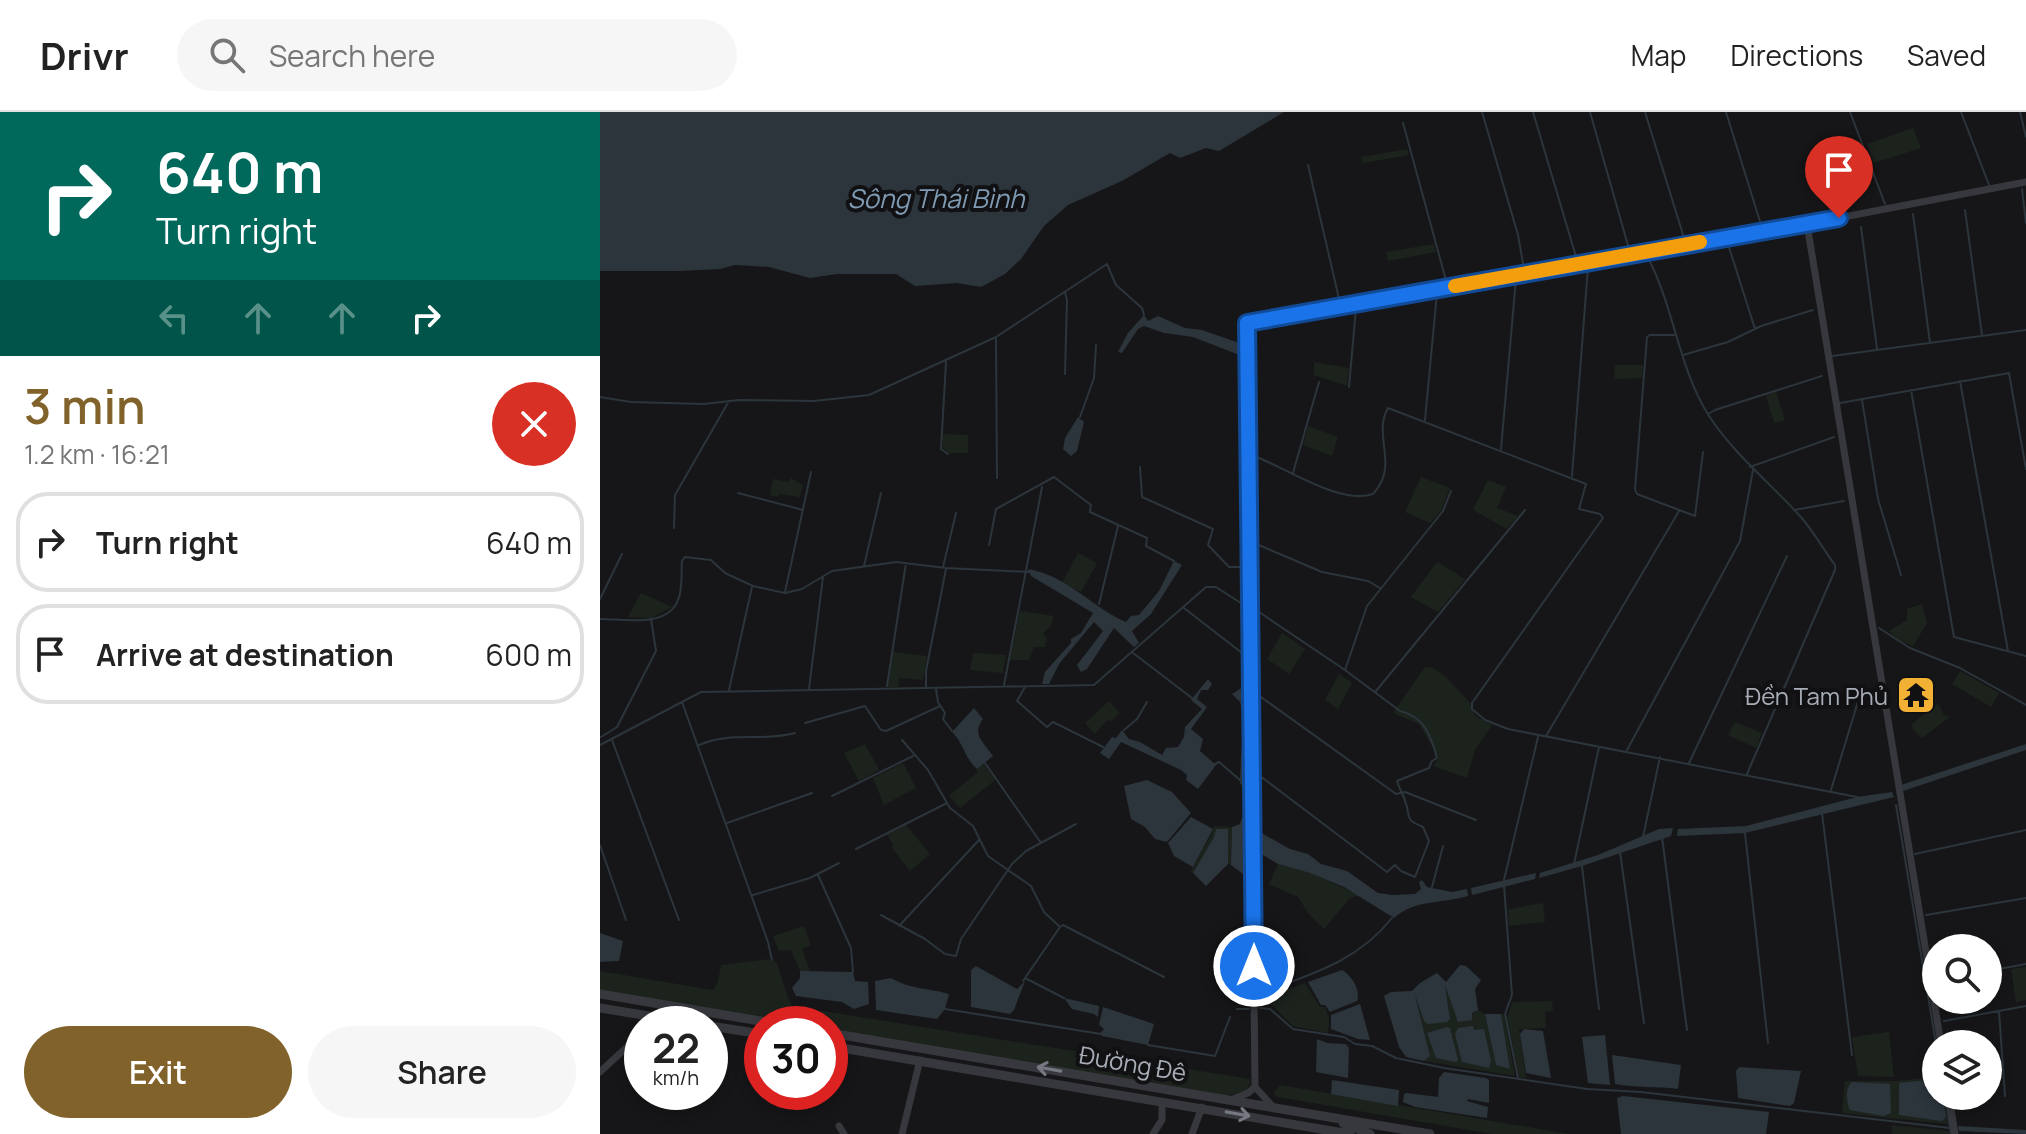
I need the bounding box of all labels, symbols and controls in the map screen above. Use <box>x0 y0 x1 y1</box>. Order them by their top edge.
search box <box>177 19 737 91</box>
text: Drivr <box>40 29 129 81</box>
icon: search <box>205 33 249 77</box>
text: Search here <box>269 35 435 76</box>
text: Map <box>1631 36 1686 74</box>
text: Directions <box>1730 36 1863 74</box>
text: Saved <box>1907 36 1986 74</box>
text: 640 m <box>156 133 323 210</box>
pin <box>1805 136 1873 218</box>
icon: right <box>24 144 128 248</box>
icon: arrive <box>1817 148 1861 192</box>
water label: Sông Thái Bình <box>847 180 1026 216</box>
text: Turn right <box>156 206 317 255</box>
icon: left <box>152 296 196 340</box>
icon: ahead <box>236 296 280 340</box>
icon: ahead <box>320 296 364 340</box>
icon: right <box>404 296 448 340</box>
text: 3 min <box>24 373 146 438</box>
button: close <box>492 382 576 466</box>
text: 1.2 km · 16:21 <box>24 436 170 472</box>
icon: right <box>28 520 72 564</box>
text: Turn right <box>96 522 239 563</box>
text: 640 m <box>486 522 572 563</box>
icon: arrive <box>28 632 72 676</box>
text: Arrive at destination <box>96 634 394 675</box>
text: 600 m <box>485 634 572 675</box>
temple icon: Đền Tam Phủ <box>1895 674 1937 716</box>
place label: Đền Tam Phủ <box>1745 679 1888 712</box>
position arrow <box>1212 924 1296 1008</box>
map controls <box>1922 934 2002 1110</box>
button: search <box>1922 934 2002 1014</box>
speed limit sign: 30 <box>744 1006 848 1110</box>
text: 22 <box>652 1020 700 1075</box>
button: Exit <box>24 1026 292 1118</box>
button: Share <box>308 1026 576 1118</box>
button: layers <box>1922 1030 2002 1110</box>
street label: Đường Đê <box>1077 1037 1189 1089</box>
one-way arrow <box>1037 1061 1063 1076</box>
text: km/h <box>653 1064 699 1091</box>
one-way arrow <box>1225 1107 1251 1122</box>

